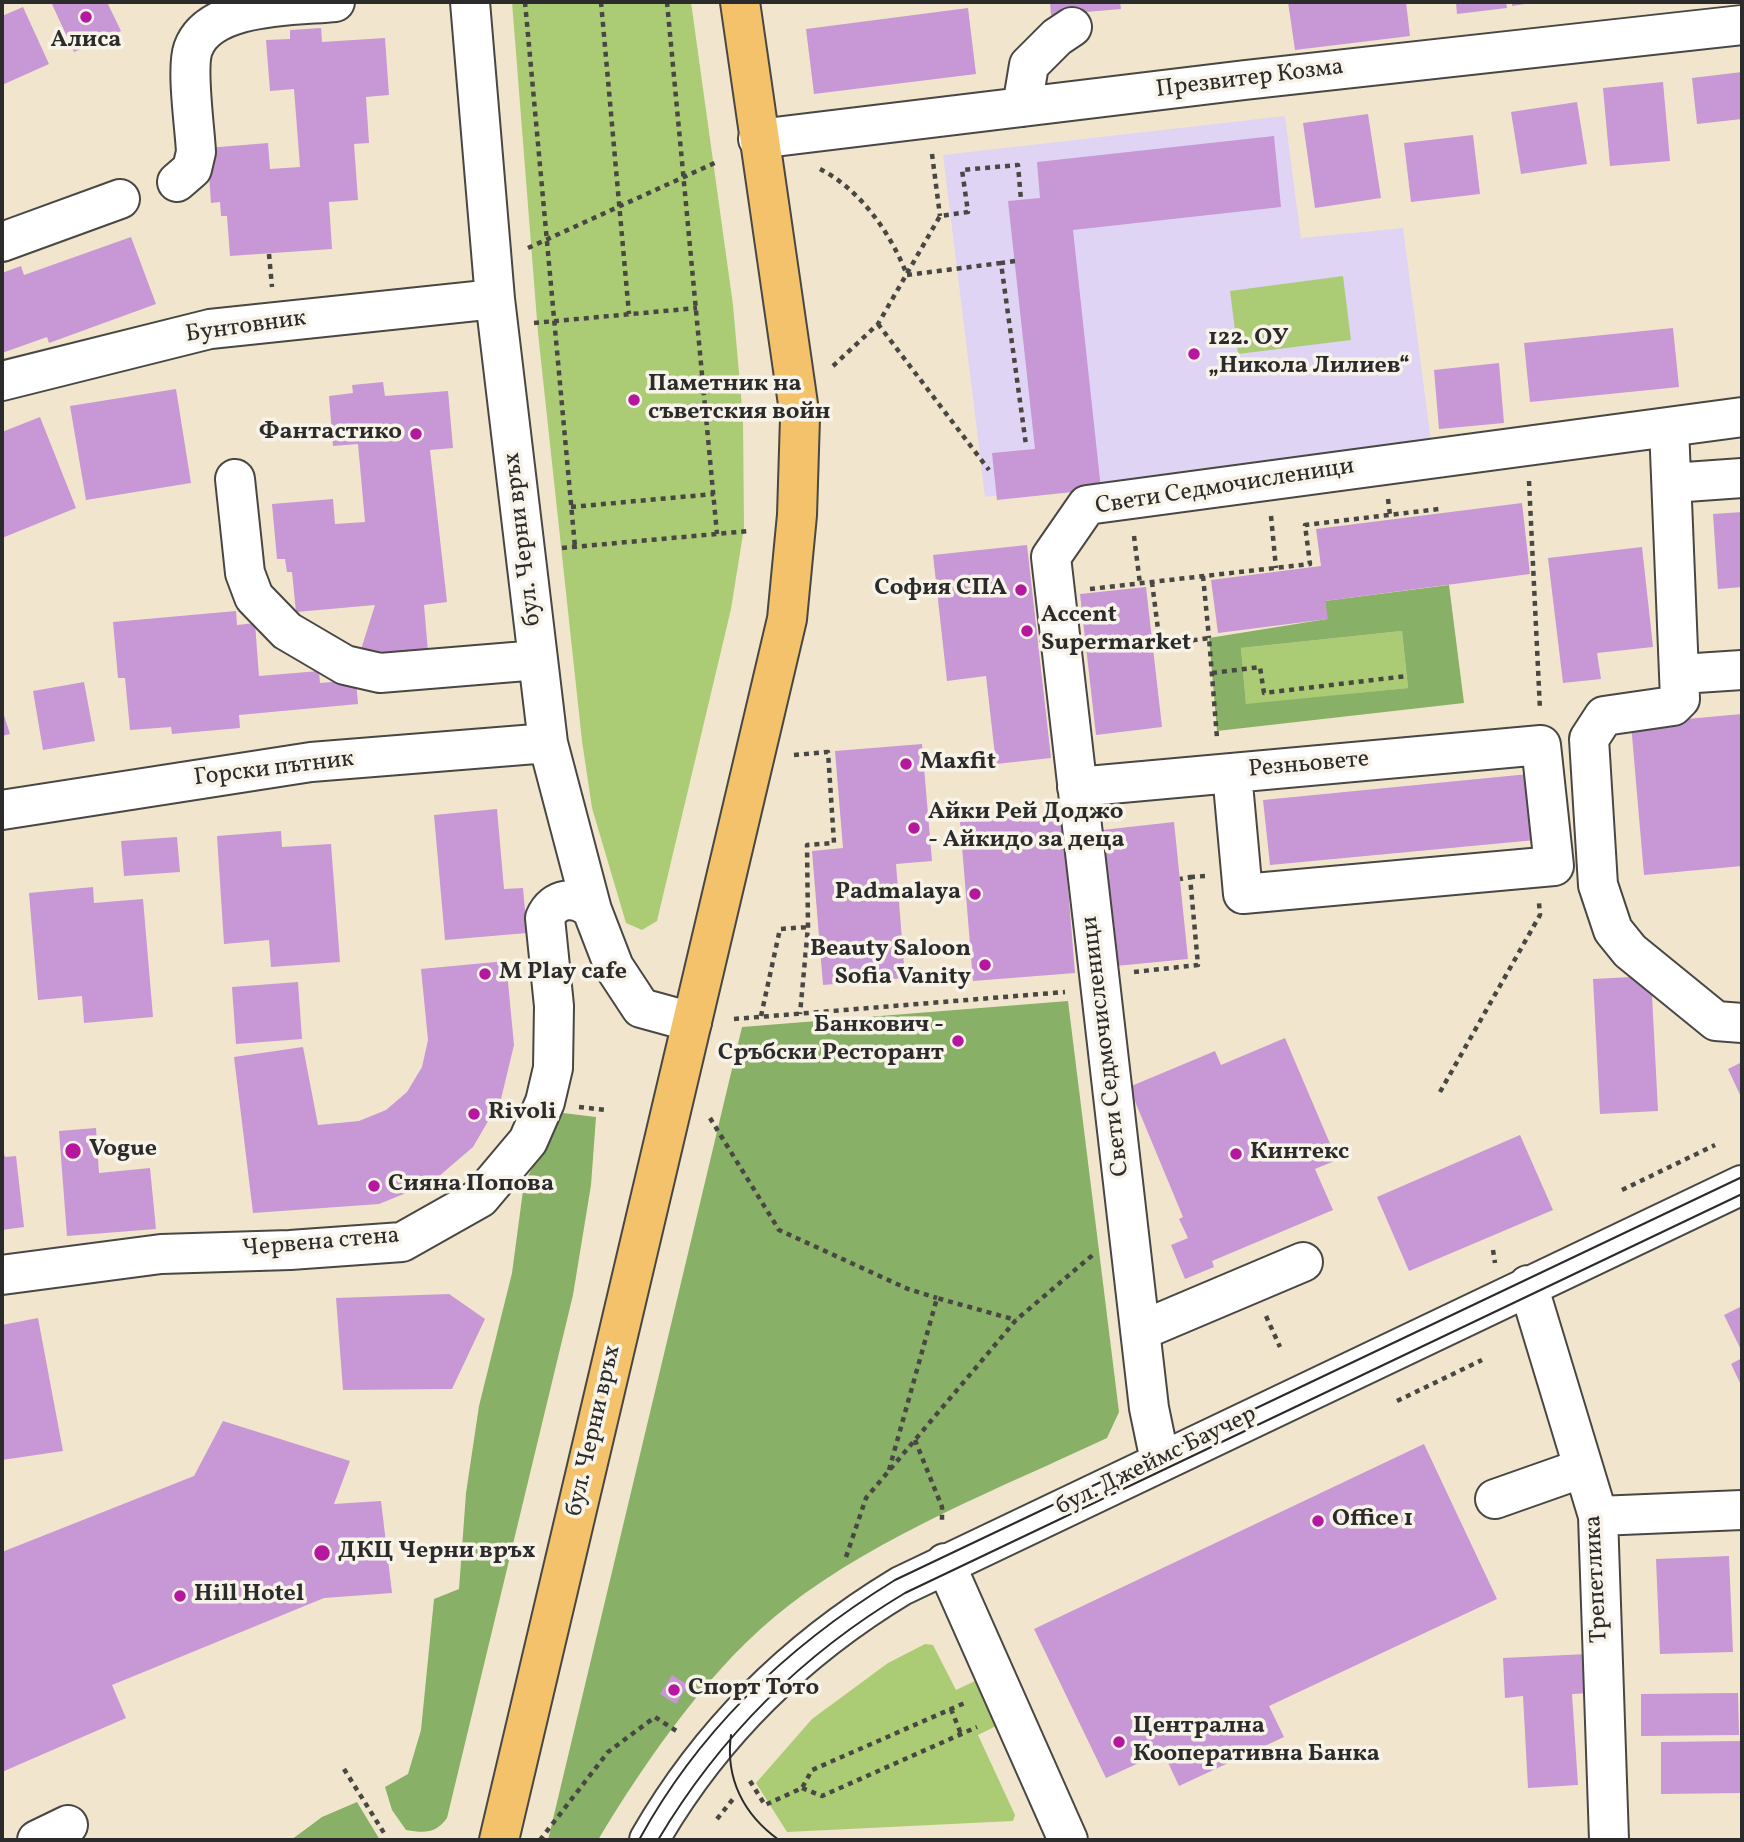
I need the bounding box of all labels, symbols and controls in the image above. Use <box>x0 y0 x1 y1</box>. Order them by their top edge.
marker: Алиса <box>78 9 94 25</box>
place label: Алиса <box>51 28 121 56</box>
street label: Презвитер Козма <box>1155 54 1345 106</box>
street label: Бунтовник <box>184 305 308 351</box>
place label: 122. ОУ „Никола Лилиев“ <box>1208 326 1410 382</box>
marker: 122. ОУ „Никола Лилиев“ <box>1186 346 1202 362</box>
place label: Паметник на съветския войн <box>648 372 830 428</box>
marker: Паметник на съветския войн <box>626 392 642 408</box>
place label: Фантастико <box>259 420 402 448</box>
marker: Фантастико <box>408 426 424 442</box>
street label: бул. Черни връх <box>499 451 549 627</box>
street label: Свети Седмочисленици <box>1093 453 1357 523</box>
place label: София СПА <box>874 576 1007 604</box>
marker: София СПА <box>1013 582 1029 598</box>
place label: Accent Supermarket <box>1041 603 1191 659</box>
marker: Accent Supermarket <box>1019 623 1035 639</box>
street label: Горски пътник <box>192 746 356 794</box>
street label: Резньовете <box>1247 746 1371 786</box>
place label: Maxfit <box>920 750 996 778</box>
marker: Maxfit <box>898 756 914 772</box>
place label: Айки Рей Доджо - Айкидо за деца <box>928 800 1125 856</box>
marker: Айки Рей Доджо - Айкидо за деца <box>906 820 922 836</box>
place label: Padmalaya <box>835 880 961 908</box>
marker: Padmalaya <box>967 886 983 902</box>
street label: Свети Седмочисленици <box>1077 914 1137 1178</box>
place label: Beauty Saloon Sofia Vanity <box>810 937 971 993</box>
marker: Beauty Saloon Sofia Vanity <box>977 957 993 973</box>
place label: M Play cafe <box>499 960 627 988</box>
marker: M Play cafe <box>477 966 493 982</box>
place label: Банкович - Сръбски Ресторант <box>718 1013 944 1069</box>
marker: Банкович - Сръбски Ресторант <box>950 1033 966 1049</box>
place label: Rivoli <box>488 1100 557 1128</box>
marker: Rivoli <box>466 1106 482 1122</box>
place label: Vogue <box>89 1137 157 1165</box>
place label: Кинтекс <box>1250 1140 1349 1168</box>
marker: Vogue <box>63 1141 83 1161</box>
marker: Кинтекс <box>1228 1146 1244 1162</box>
place label: Сияна Попова <box>388 1172 554 1200</box>
marker: Сияна Попова <box>366 1178 382 1194</box>
street label: Червена стена <box>241 1223 401 1265</box>
street label: бул. Черни връх <box>561 1343 629 1519</box>
street label: бул. Джеймс Баучер <box>1052 1401 1262 1523</box>
place label: Office 1 <box>1332 1507 1413 1535</box>
marker: Office 1 <box>1310 1513 1326 1529</box>
street label: Трепетлика <box>1580 1514 1616 1644</box>
place label: ДКЦ Черни връх <box>338 1539 535 1567</box>
marker: ДКЦ Черни връх <box>312 1543 332 1563</box>
place label: Hill Hotel <box>194 1582 304 1610</box>
marker: Hill Hotel <box>172 1588 188 1604</box>
place label: Спорт Тото <box>688 1676 819 1704</box>
marker: Спорт Тото <box>666 1682 682 1698</box>
place label: Централна Кооперативна Банка <box>1133 1714 1380 1770</box>
marker: Централна Кооперативна Банка <box>1111 1734 1127 1750</box>

